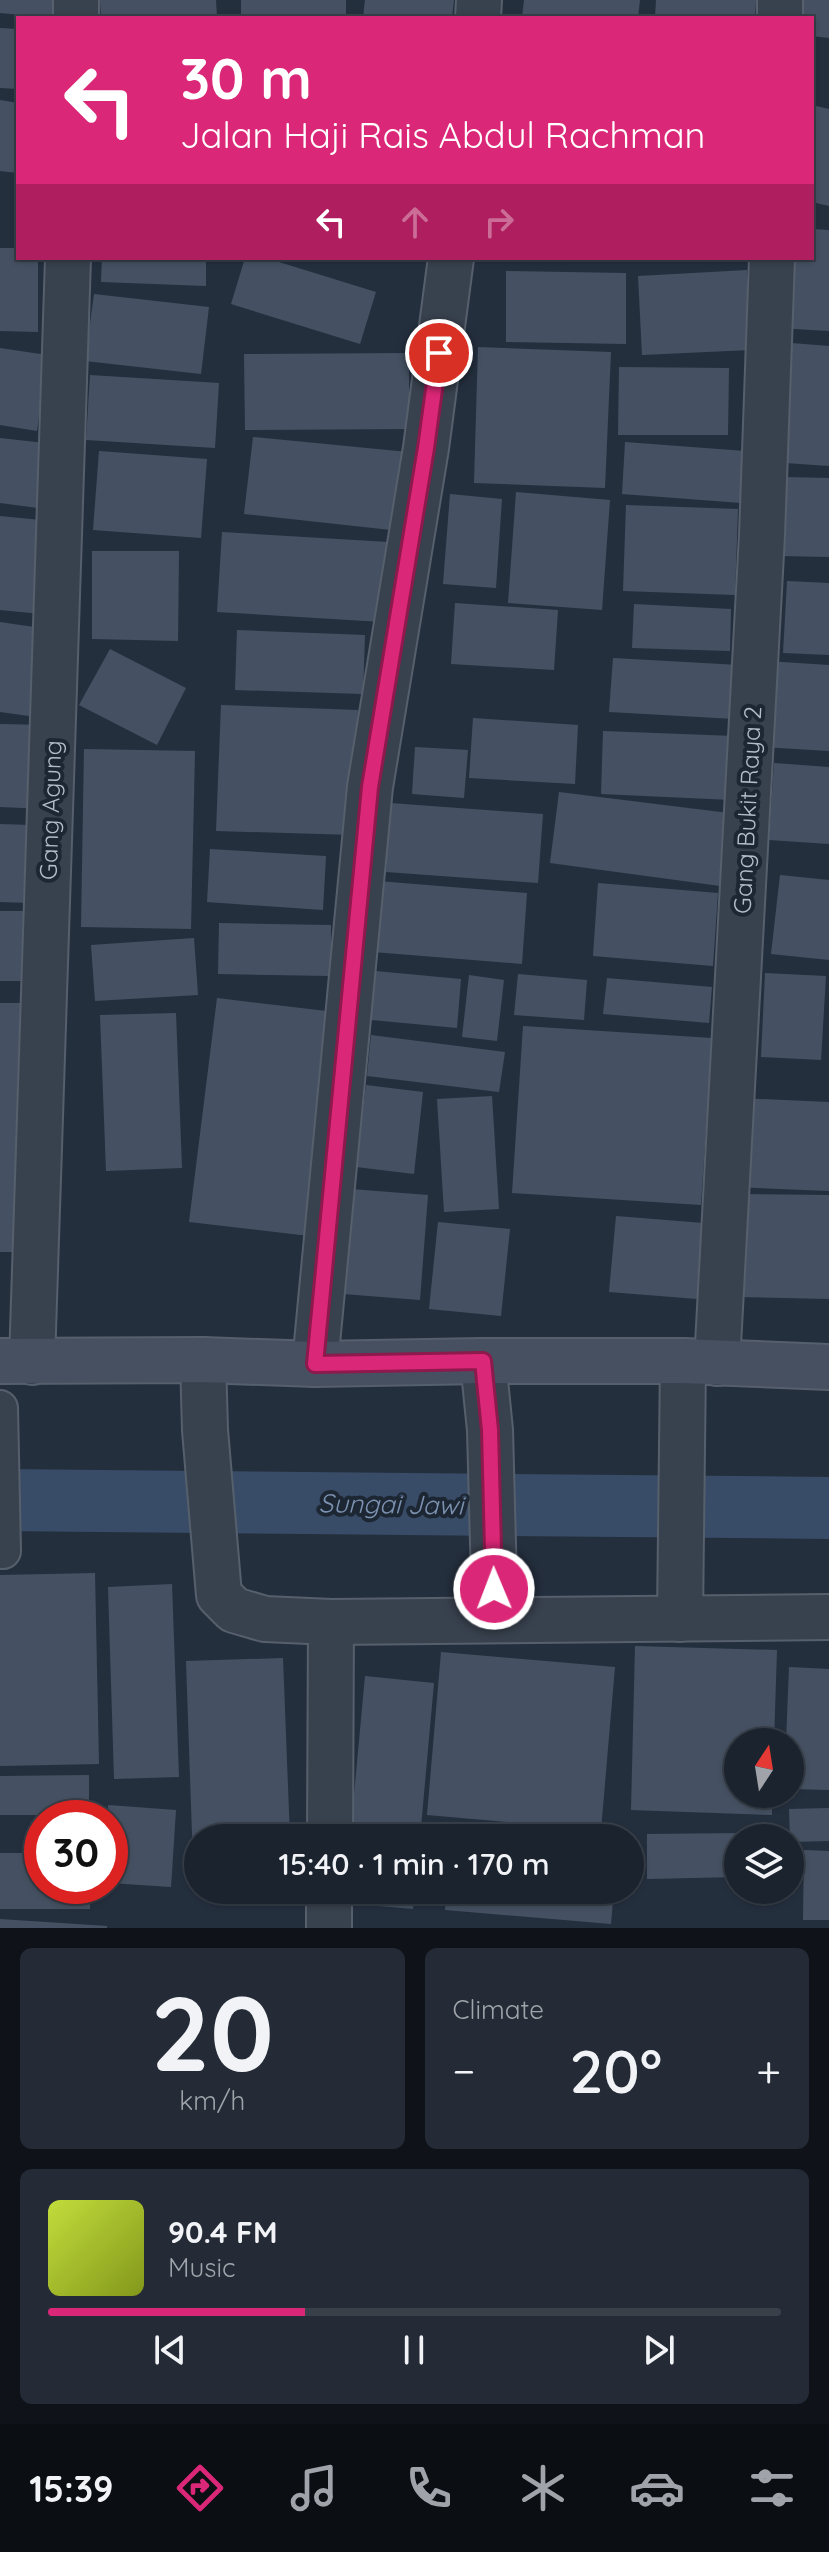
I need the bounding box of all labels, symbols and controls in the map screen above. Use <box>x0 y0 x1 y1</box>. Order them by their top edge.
text: 30 m <box>180 43 312 113</box>
icon: left <box>48 48 152 152</box>
text: Jalan Haji Rais Abdul Rachman <box>180 112 705 157</box>
icon: left <box>309 200 353 244</box>
icon: ahead <box>393 200 437 244</box>
icon: right <box>477 200 521 244</box>
pin <box>405 319 473 387</box>
icon: arrive <box>417 331 461 375</box>
street label: Gang Bukit Raya 2 <box>727 706 767 914</box>
street label: Gang Agung <box>33 740 67 880</box>
water label: Sungai Jawi <box>318 1486 467 1522</box>
position arrow <box>452 1547 536 1631</box>
north arrow <box>724 1728 804 1808</box>
map controls <box>724 1728 804 1904</box>
speed limit sign: 30 <box>24 1800 128 1904</box>
button: layers <box>724 1824 804 1904</box>
text: 15:40 · 1 min · 170 m <box>279 1845 549 1883</box>
text: 20 <box>151 1967 274 2097</box>
text: Climate <box>453 1993 544 2026</box>
text: 20° <box>569 2033 662 2108</box>
text: − <box>453 2043 475 2098</box>
text: + <box>756 2043 781 2098</box>
text: km/h <box>179 2084 245 2117</box>
text: 90.4 FM <box>168 2213 278 2251</box>
text: Music <box>168 2251 236 2284</box>
icon: previous <box>148 2328 192 2372</box>
icon: pause <box>392 2328 436 2372</box>
icon: next <box>637 2328 681 2372</box>
icon: directions <box>172 2460 228 2516</box>
icon: music <box>286 2460 342 2516</box>
icon: phone <box>401 2460 457 2516</box>
icon: climate <box>515 2460 571 2516</box>
icon: car <box>629 2460 685 2516</box>
icon: filters <box>744 2460 800 2516</box>
text: 15:39 <box>29 2466 114 2511</box>

